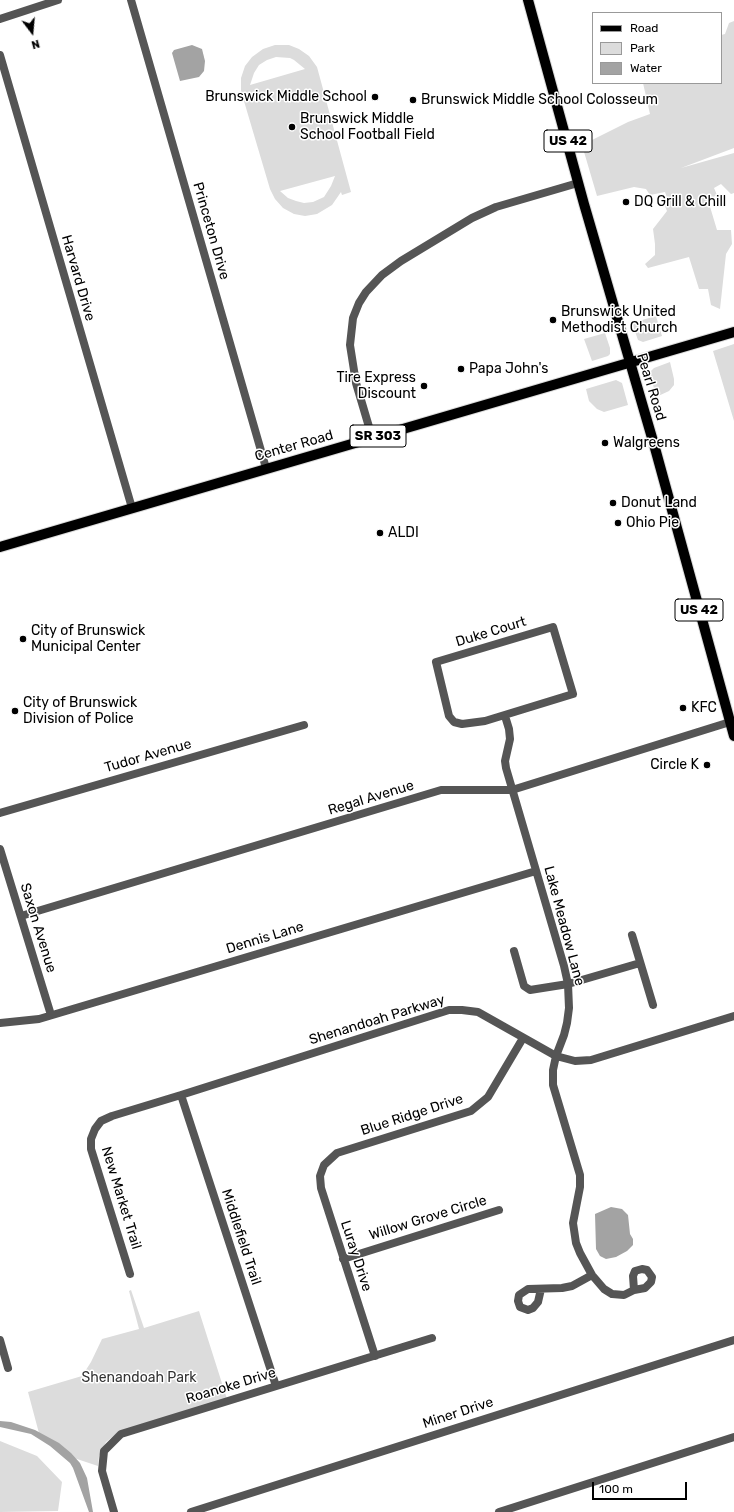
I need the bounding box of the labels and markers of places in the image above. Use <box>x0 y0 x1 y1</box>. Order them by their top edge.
place label: Brunswick Middle School <box>205 89 367 105</box>
marker: Brunswick Middle School <box>370 92 380 102</box>
place label: Brunswick Middle School Colosseum <box>421 92 658 108</box>
marker: Brunswick Middle School Colosseum <box>408 95 418 105</box>
place label: Brunswick Middle School Football Field <box>300 111 435 144</box>
marker: Brunswick Middle School Football Field <box>287 122 297 132</box>
place label: DQ Grill & Chill <box>634 194 726 210</box>
marker: DQ Grill & Chill <box>621 197 631 207</box>
place label: Brunswick United Methodist Church <box>561 304 677 336</box>
marker: Brunswick United Methodist Church <box>548 315 558 325</box>
place label: Papa John's <box>469 361 548 377</box>
marker: Papa John's <box>456 364 466 374</box>
place label: Tire Express Discount <box>336 370 416 402</box>
marker: Tire Express Discount <box>419 381 429 391</box>
place label: Walgreens <box>613 435 680 451</box>
marker: Walgreens <box>600 438 610 448</box>
place label: Donut Land <box>621 495 697 511</box>
marker: Donut Land <box>608 498 618 508</box>
place label: Ohio Pie <box>626 515 679 531</box>
marker: Ohio Pie <box>613 518 623 528</box>
place label: ALDI <box>388 525 419 541</box>
marker: ALDI <box>375 528 385 538</box>
place label: City of Brunswick Municipal Center <box>31 623 145 656</box>
marker: City of Brunswick Municipal Center <box>18 634 28 644</box>
place label: City of Brunswick Division of Police <box>23 695 137 728</box>
place label: KFC <box>691 700 717 716</box>
marker: KFC <box>678 703 688 713</box>
marker: City of Brunswick Division of Police <box>10 706 20 716</box>
place label: Circle K <box>650 757 699 773</box>
marker: Circle K <box>702 760 712 770</box>

